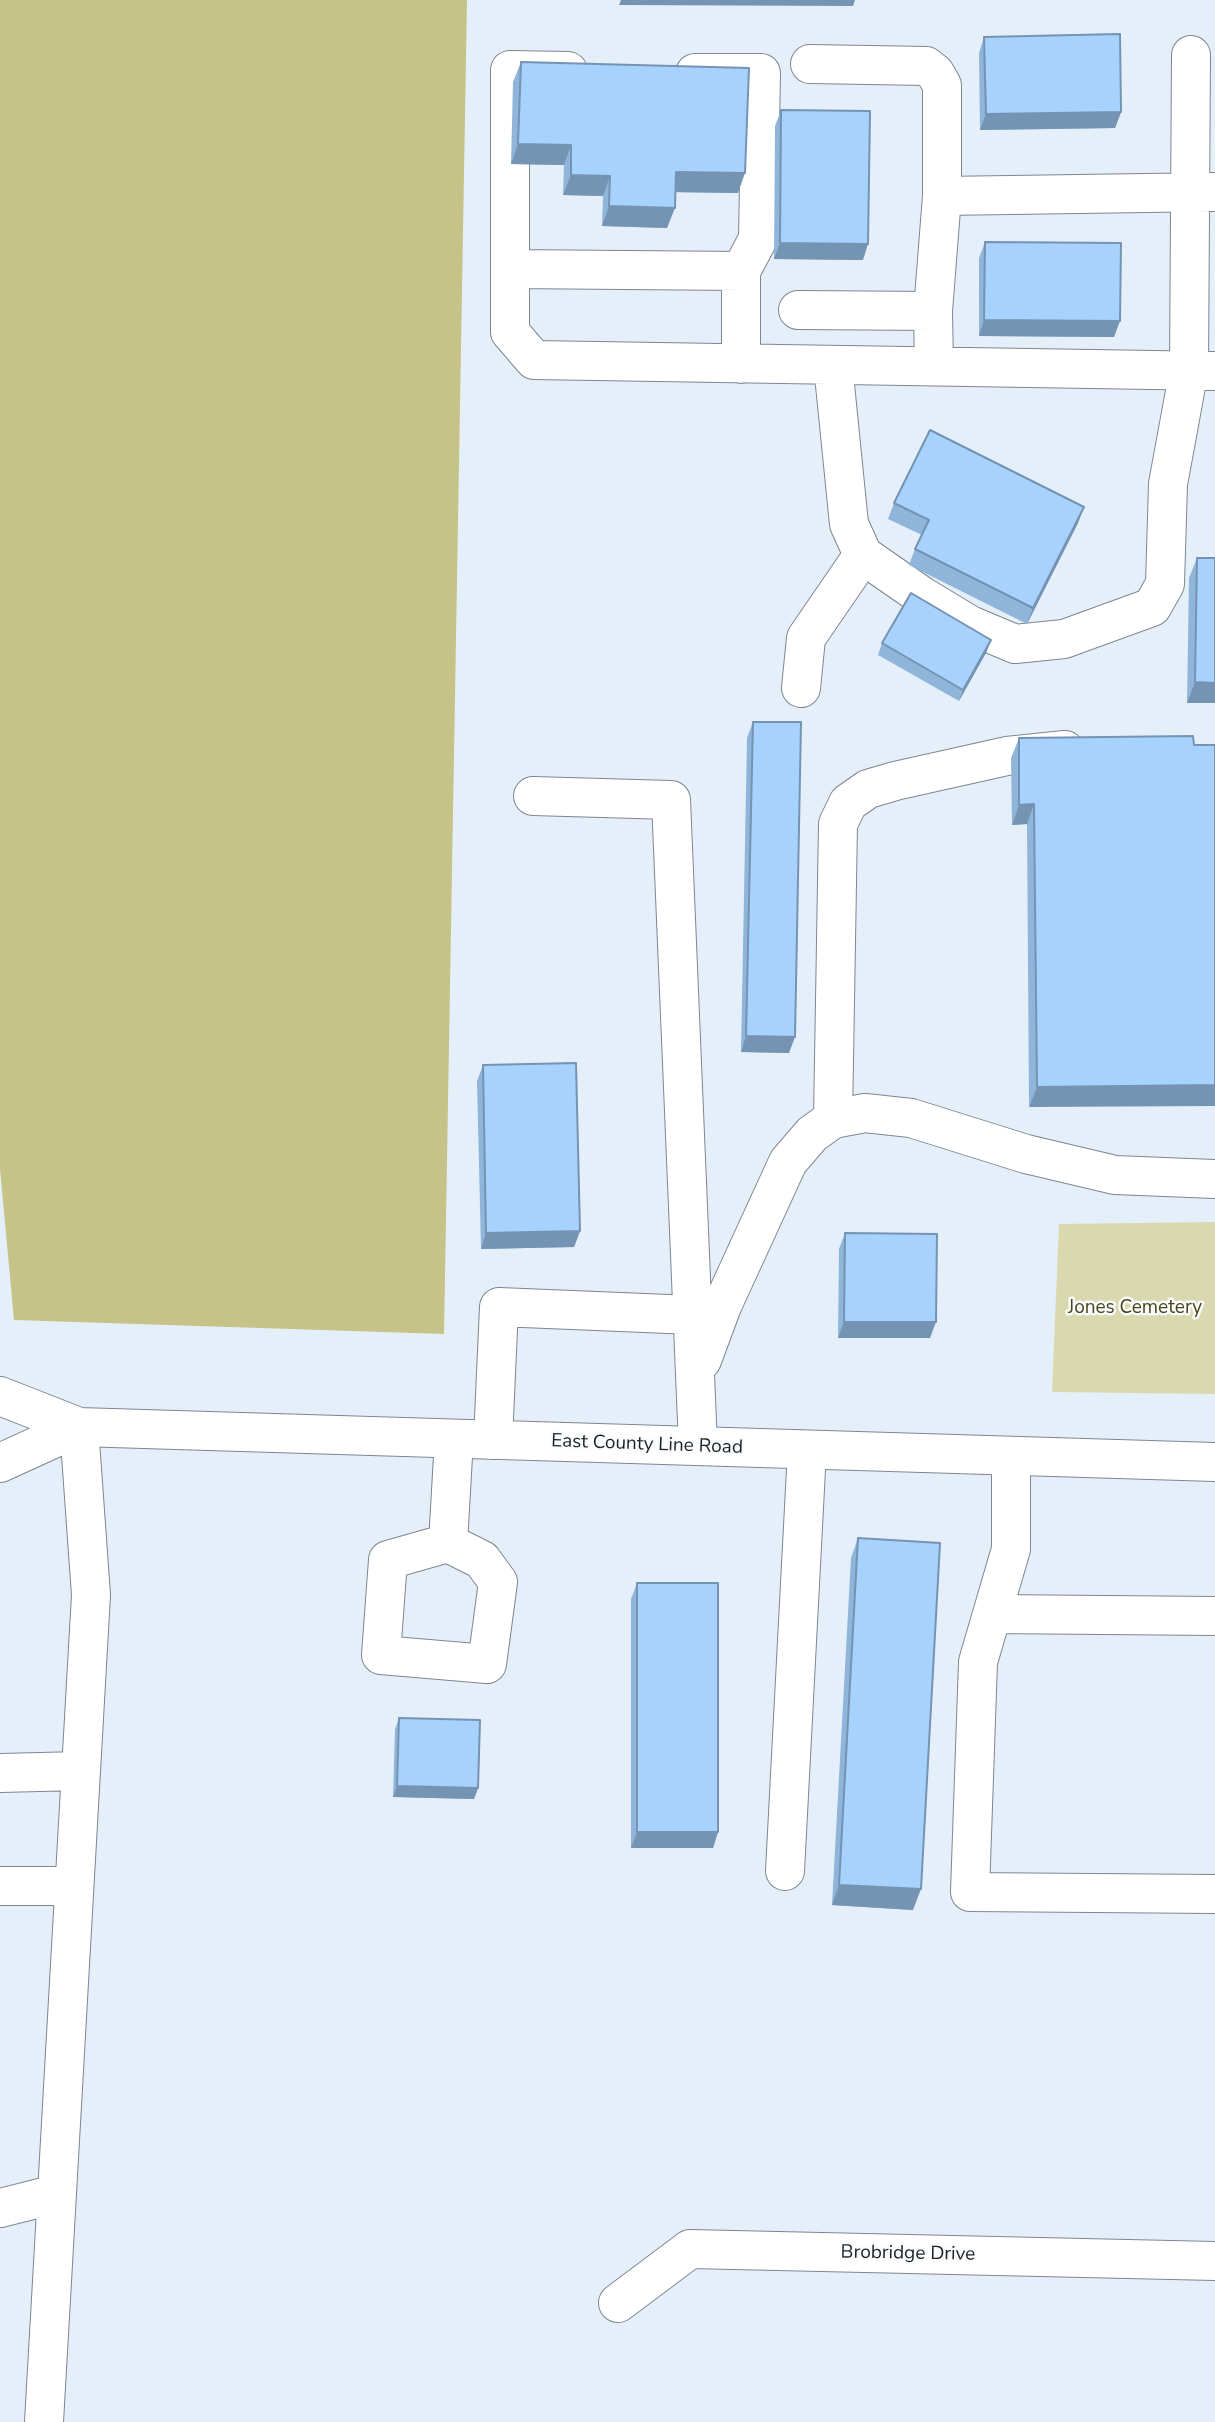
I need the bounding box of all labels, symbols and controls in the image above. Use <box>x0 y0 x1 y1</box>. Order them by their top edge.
park label: Jones Cemetery <box>1068 1297 1202 1319</box>
street label: East County Line Road <box>551 1430 743 1460</box>
street label: Brobridge Drive <box>840 2241 976 2267</box>

